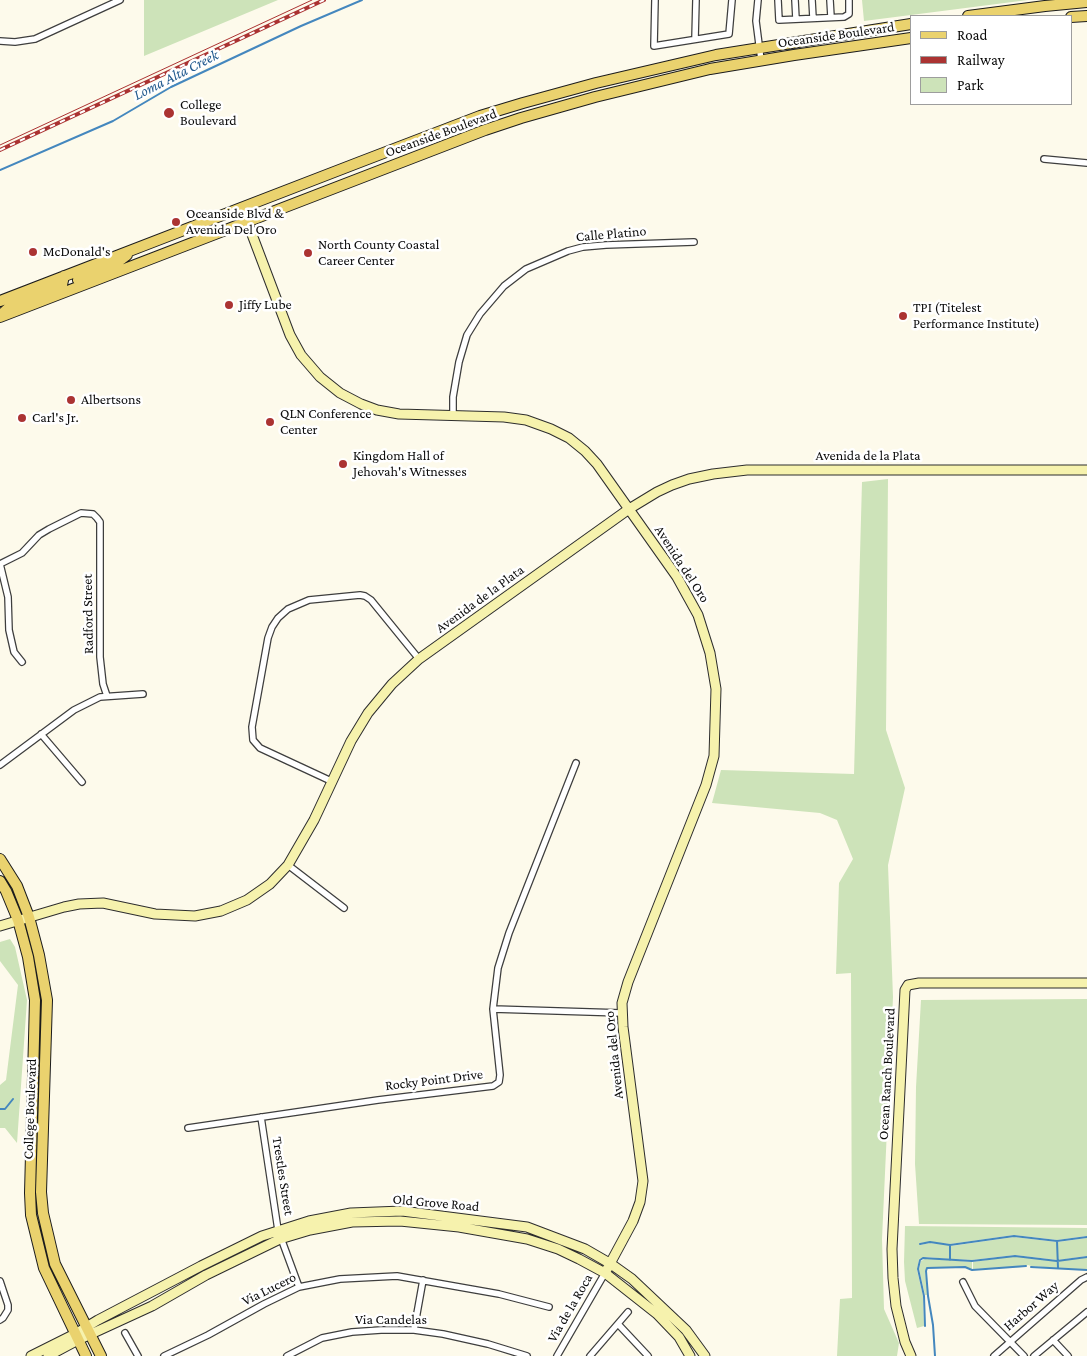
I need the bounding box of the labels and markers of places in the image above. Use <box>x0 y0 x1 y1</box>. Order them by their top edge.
place label: College Boulevard <box>180 97 237 130</box>
marker: College Boulevard <box>162 106 176 120</box>
place label: Oceanside Blvd & Avenida Del Oro <box>186 206 284 238</box>
marker: Oceanside Blvd & Avenida Del Oro <box>170 216 182 228</box>
place label: North County Coastal Career Center <box>318 237 439 270</box>
place label: McDonald's <box>43 244 110 260</box>
marker: McDonald's <box>27 246 39 258</box>
marker: North County Coastal Career Center <box>302 247 314 259</box>
place label: Jiffy Lube <box>239 297 292 313</box>
marker: Jiffy Lube <box>223 299 235 311</box>
place label: TPI (Titelest Performance Institute) <box>913 300 1040 332</box>
marker: TPI (Titelest Performance Institute) <box>897 310 909 322</box>
place label: Albertsons <box>81 392 141 408</box>
marker: Albertsons <box>65 394 77 406</box>
place label: QLN Conference Center <box>280 406 371 438</box>
place label: Carl's Jr. <box>32 410 79 426</box>
marker: Carl's Jr. <box>16 412 28 424</box>
marker: QLN Conference Center <box>264 416 276 428</box>
place label: Kingdom Hall of Jehovah's Witnesses <box>353 448 467 481</box>
marker: Kingdom Hall of Jehovah's Witnesses <box>337 458 349 470</box>

